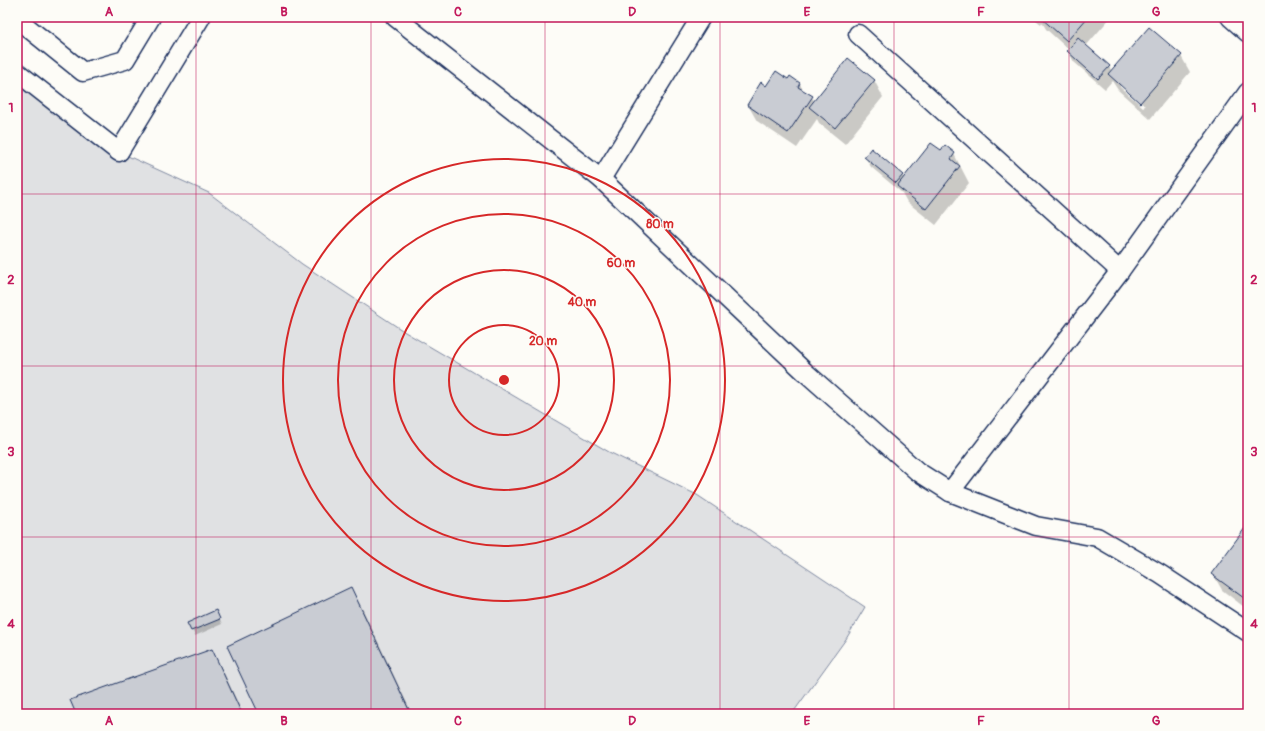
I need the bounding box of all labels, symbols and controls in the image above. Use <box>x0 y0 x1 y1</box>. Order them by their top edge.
text: A <box>105 4 114 20</box>
text: B <box>280 4 288 20</box>
text: C <box>454 4 462 20</box>
text: D <box>628 4 636 20</box>
text: E <box>804 4 811 20</box>
text: F <box>977 4 985 20</box>
text: G <box>1152 4 1161 20</box>
text: 1 <box>8 100 14 116</box>
text: 1 <box>1251 100 1257 116</box>
text: 80 m <box>646 217 674 232</box>
text: 60 m <box>607 256 636 271</box>
text: 2 <box>7 272 15 288</box>
text: 2 <box>1250 272 1258 288</box>
text: 40 m <box>567 295 597 310</box>
text: 20 m <box>529 334 557 349</box>
centre of rings <box>497 373 511 387</box>
text: 3 <box>7 444 15 460</box>
text: 3 <box>1250 444 1258 460</box>
text: 4 <box>7 616 15 632</box>
text: 4 <box>1250 616 1258 632</box>
text: A <box>105 713 114 729</box>
text: B <box>280 713 288 729</box>
text: C <box>454 713 462 729</box>
text: D <box>628 713 636 729</box>
text: E <box>804 713 811 729</box>
text: F <box>977 713 985 729</box>
text: G <box>1152 713 1161 729</box>

